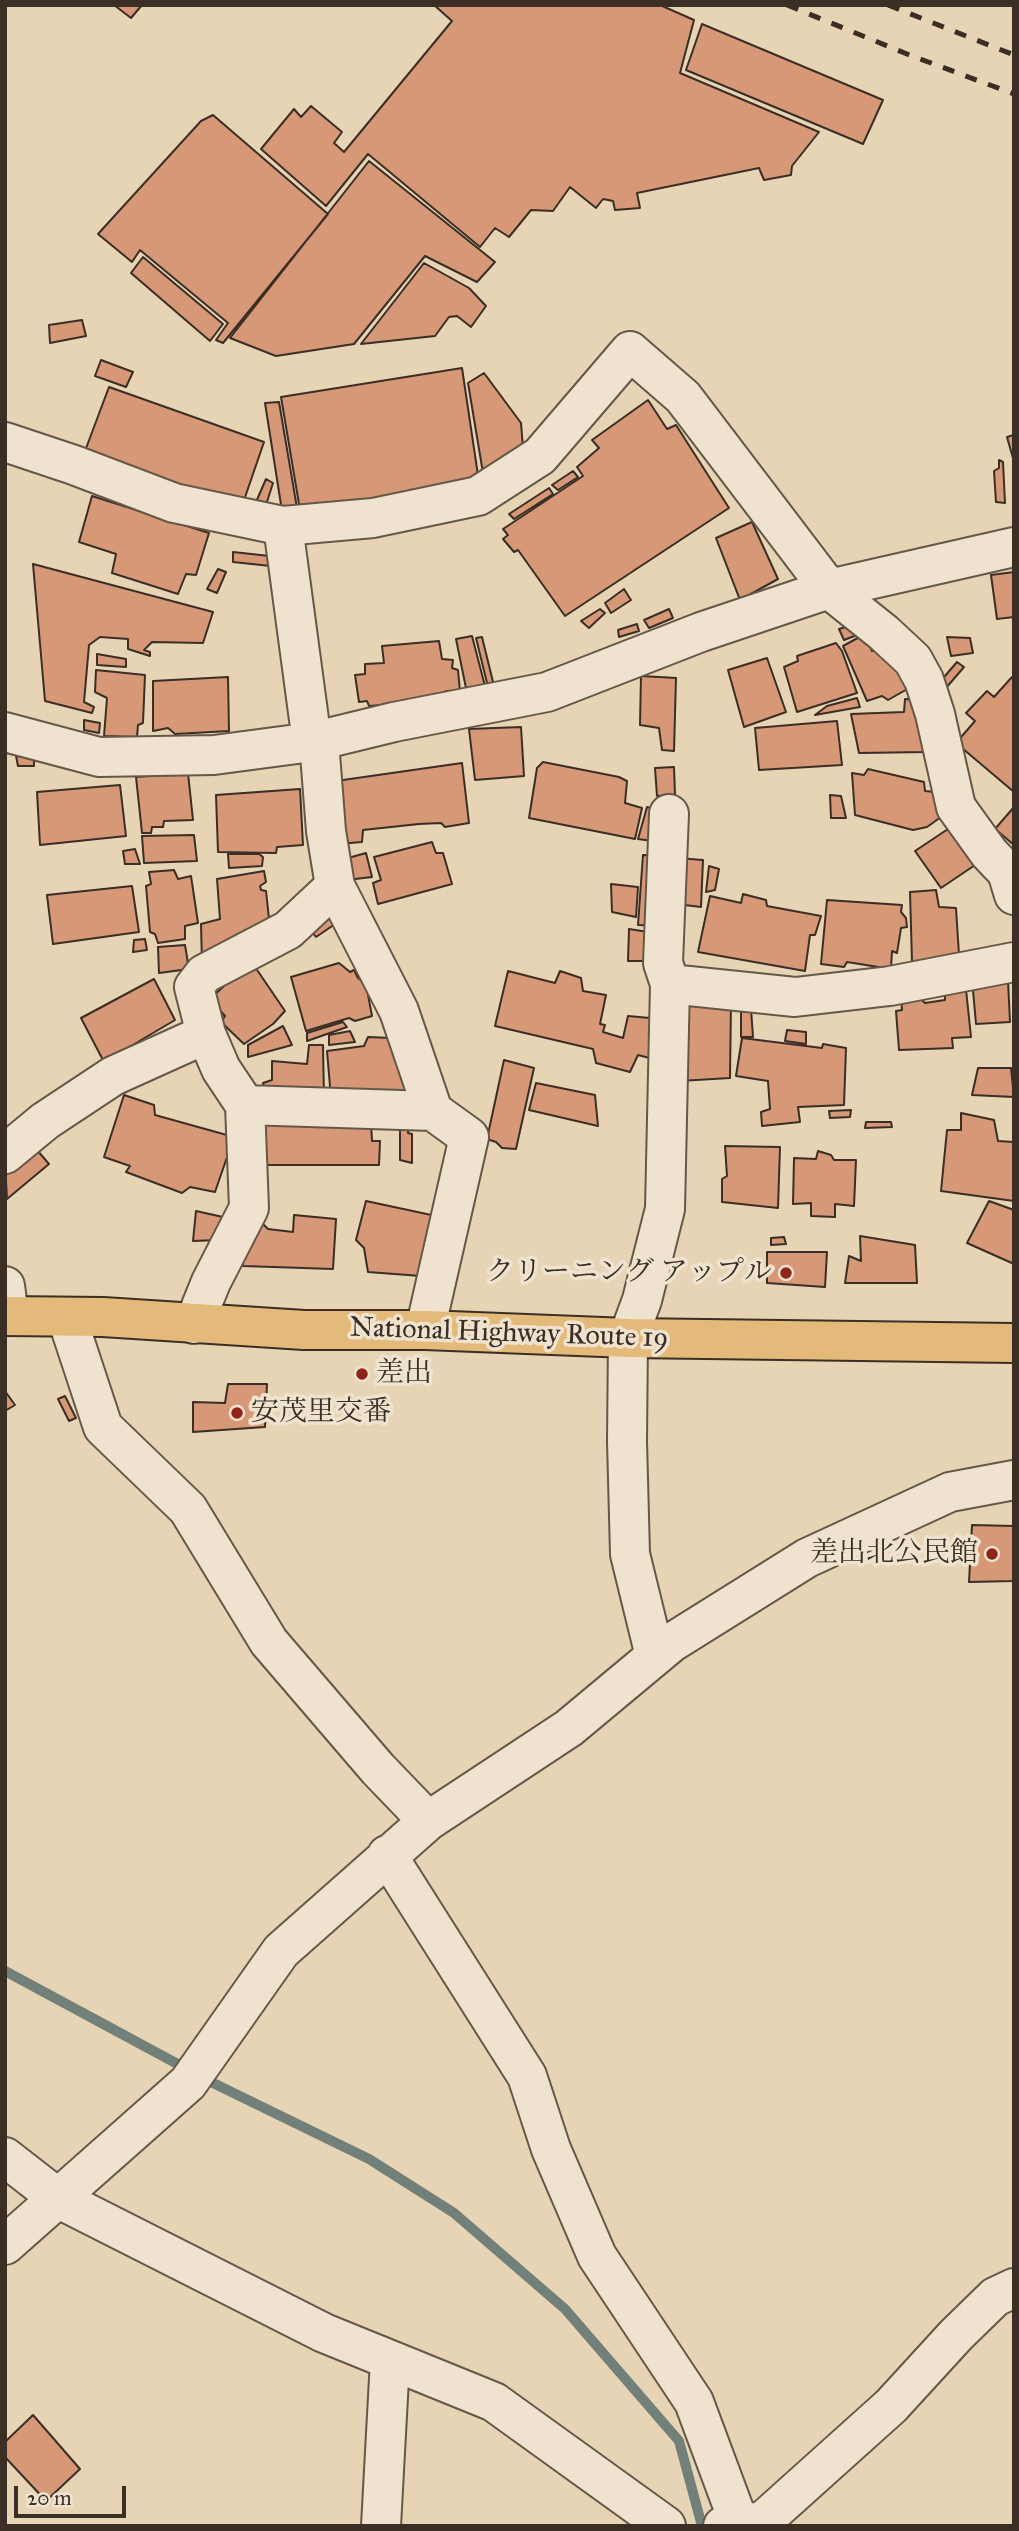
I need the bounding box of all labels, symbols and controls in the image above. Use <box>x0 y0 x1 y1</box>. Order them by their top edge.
place label: クリーニング アップル <box>486 1256 772 1290</box>
marker: クリーニング アップル <box>778 1265 794 1281</box>
street label: National Highway Route 19 <box>349 1312 669 1356</box>
place label: 差出 <box>376 1357 432 1391</box>
marker: 差出 <box>354 1366 370 1382</box>
place label: 安茂里交番 <box>251 1396 391 1430</box>
marker: 安茂里交番 <box>229 1405 245 1421</box>
place label: 差出北公民館 <box>810 1537 978 1571</box>
marker: 差出北公民館 <box>984 1546 1000 1562</box>
scale bar <box>18 2472 130 2516</box>
text: 20 m <box>27 2485 72 2511</box>

